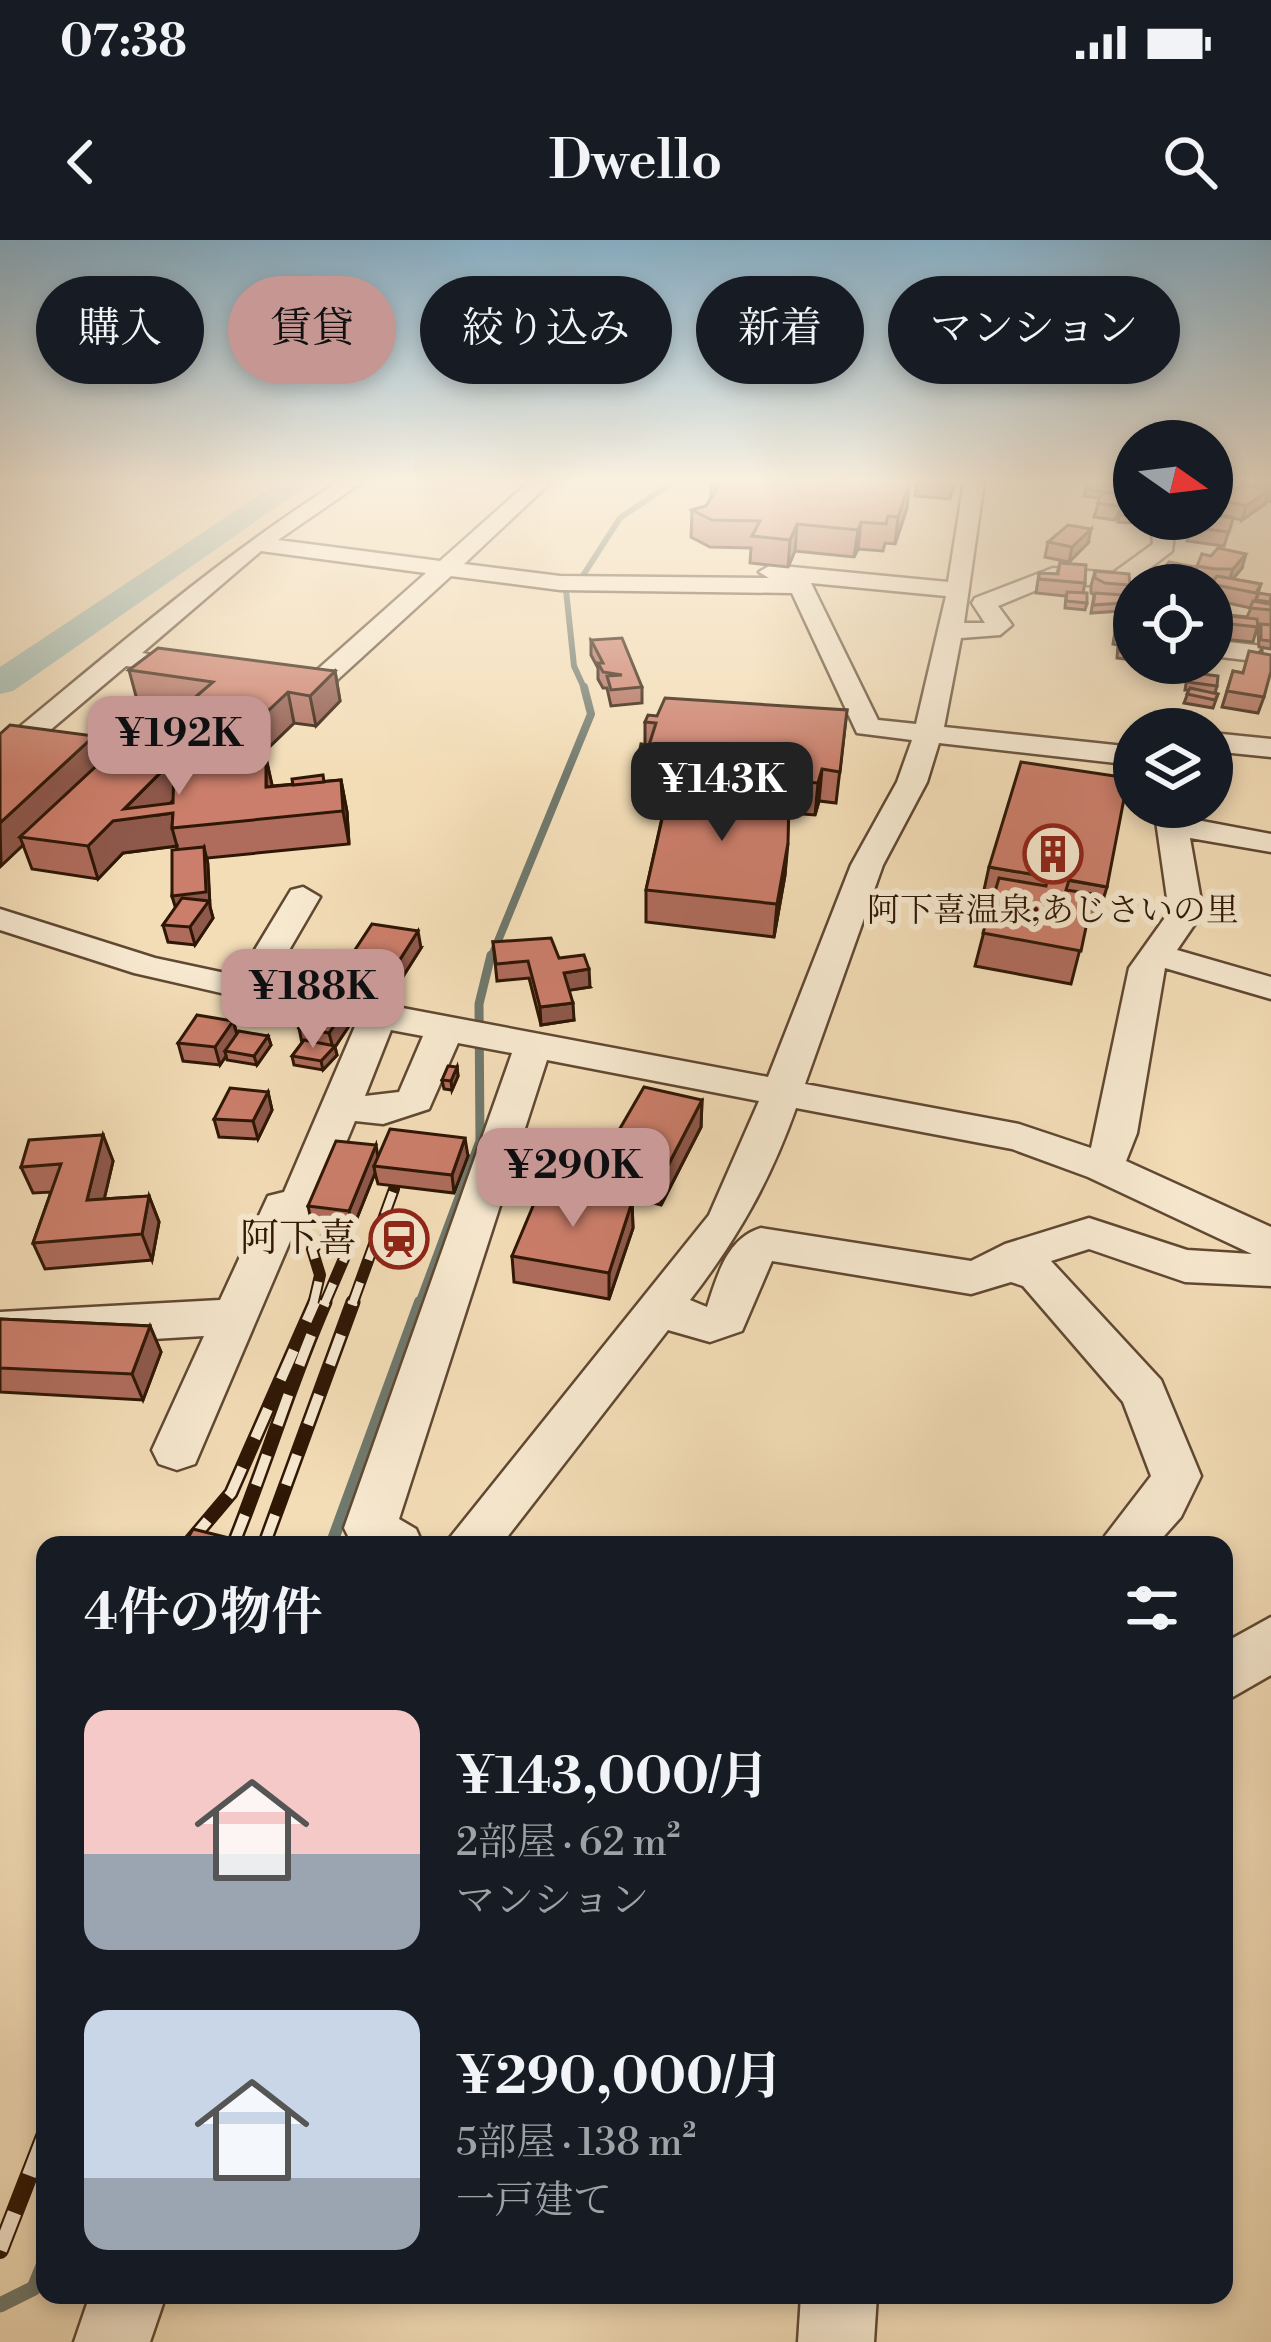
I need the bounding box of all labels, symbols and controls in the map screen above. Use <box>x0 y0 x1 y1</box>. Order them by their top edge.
text: 07:38 <box>60 14 187 71</box>
text: Dwello <box>549 128 722 196</box>
icon: back <box>48 129 114 195</box>
icon: search <box>1157 129 1223 195</box>
chip: 購入 <box>36 276 204 384</box>
chip: 賃貸 <box>228 276 396 384</box>
chip: 絞り込み <box>420 276 672 384</box>
chip: 新着 <box>696 276 864 384</box>
chip: マンション <box>888 276 1180 384</box>
north arrow <box>1113 420 1233 540</box>
map controls <box>1113 420 1233 828</box>
button: locate <box>1113 564 1233 684</box>
pin: ¥192K <box>95 696 263 798</box>
button: layers <box>1113 708 1233 828</box>
text: ¥192K <box>115 710 243 759</box>
pin: ¥143K <box>638 742 806 844</box>
text: ¥143K <box>658 756 786 805</box>
building icon: 阿下喜温泉;あじさいの里 <box>1022 823 1084 885</box>
place label: 阿下喜温泉;あじさいの里 <box>867 891 1239 932</box>
pin: ¥188K <box>229 949 397 1051</box>
text: ¥188K <box>248 963 378 1012</box>
pin: ¥290K <box>489 1128 657 1230</box>
text: ¥290K <box>504 1142 642 1191</box>
station icon: 阿下喜 <box>368 1208 430 1270</box>
place label: 阿下喜 <box>240 1215 357 1264</box>
icon: filters <box>1119 1575 1185 1641</box>
text: 4件の物件 <box>84 1582 322 1646</box>
text: ¥143,000/月 <box>456 1746 770 1810</box>
icon: home <box>180 1758 324 1902</box>
text: 2部屋 · 62 m² <box>456 1819 680 1868</box>
text: マンション <box>456 1877 649 1926</box>
text: ¥290,000/月 <box>456 2046 784 2110</box>
icon: home <box>180 2058 324 2202</box>
text: 5部屋 · 138 m² <box>456 2119 696 2168</box>
text: 一戸建て <box>456 2177 612 2226</box>

